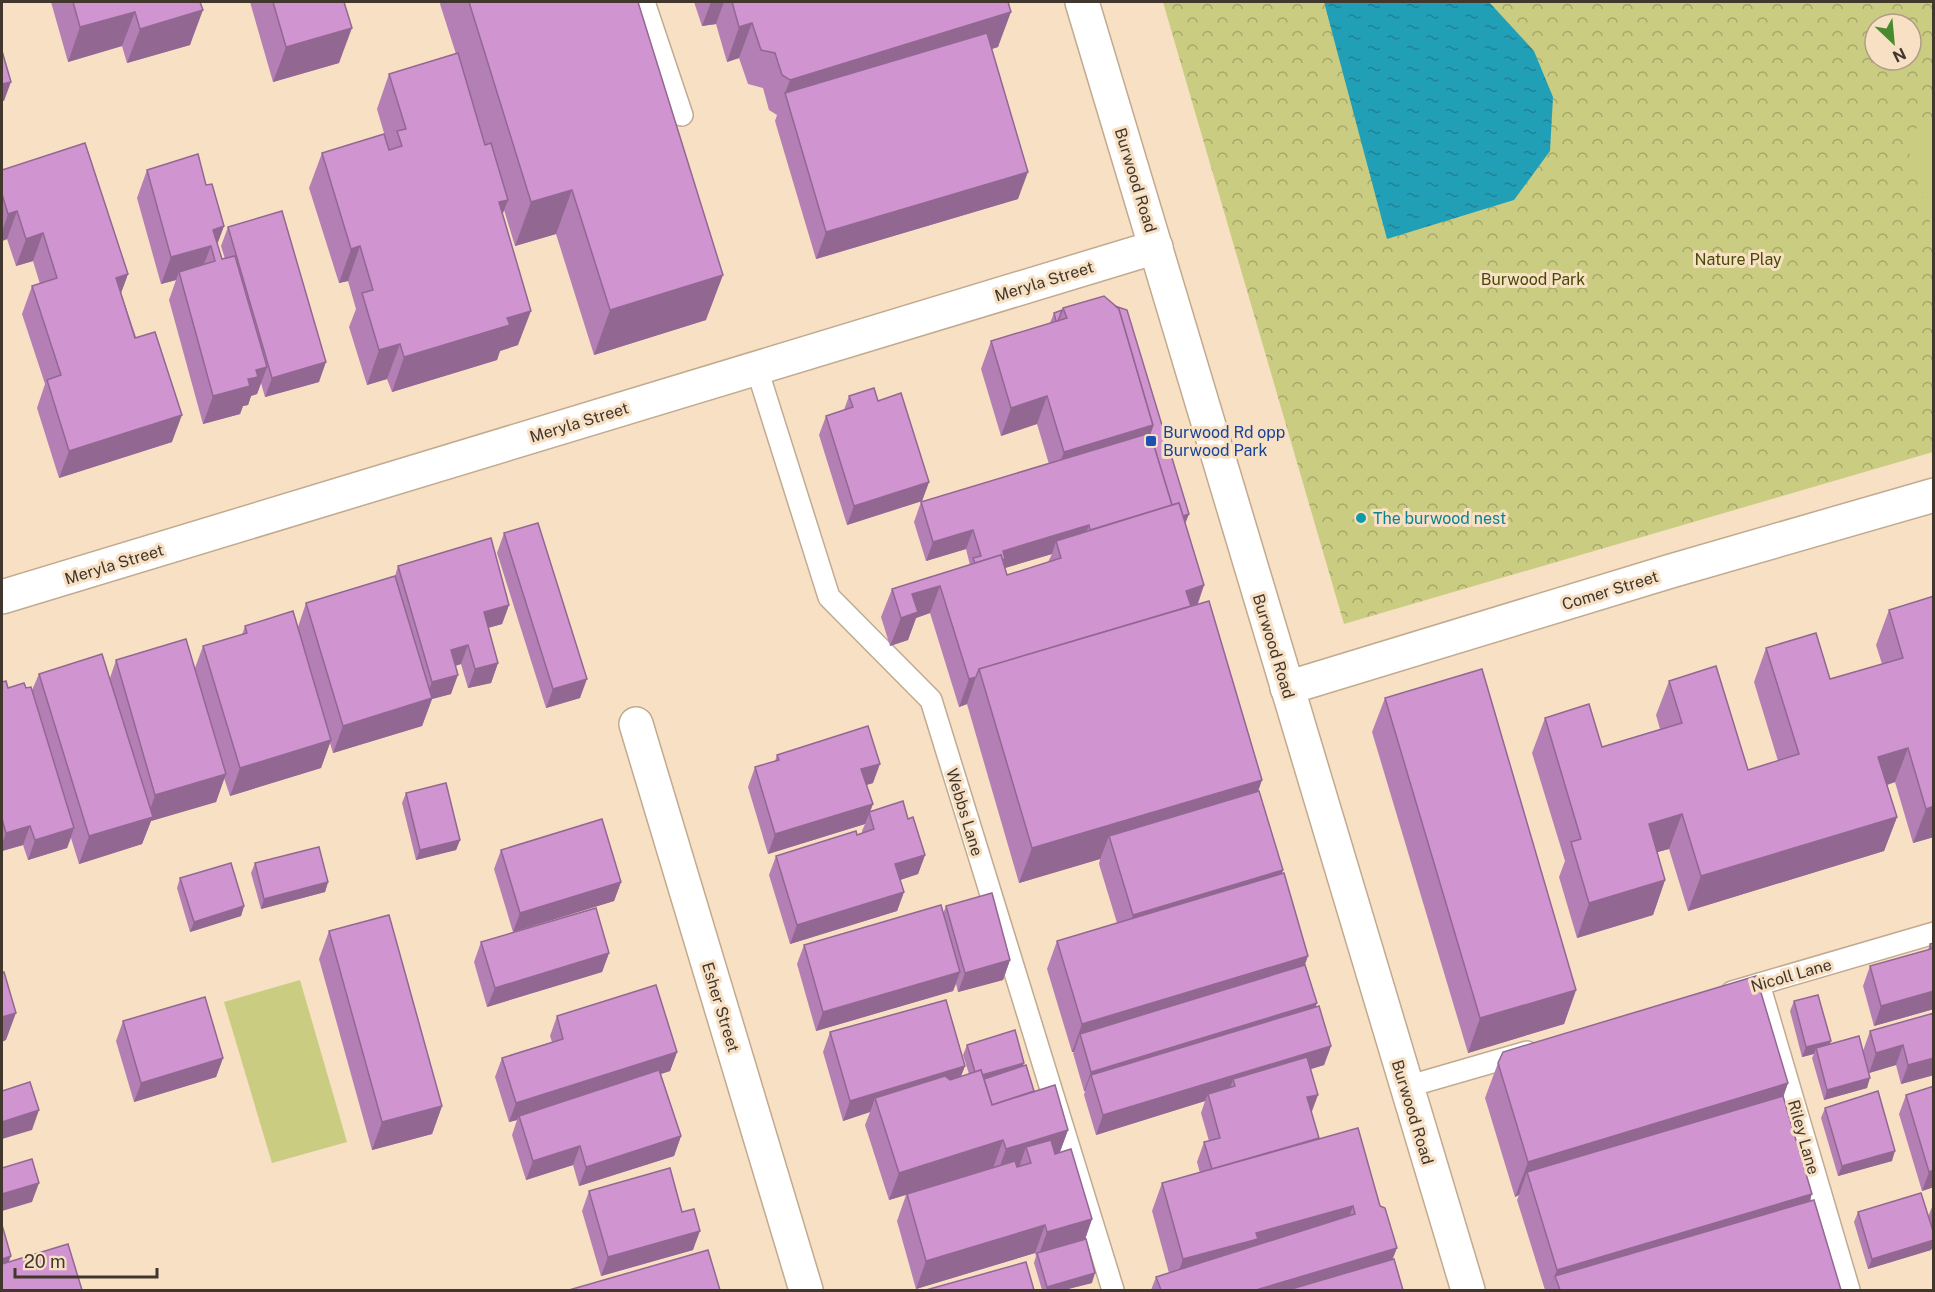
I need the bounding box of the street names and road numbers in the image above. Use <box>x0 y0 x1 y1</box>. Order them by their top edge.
street label: Burwood Road <box>1111 126 1160 235</box>
street label: Meryla Street <box>992 257 1096 306</box>
street label: Meryla Street <box>527 398 631 447</box>
street label: Meryla Street <box>62 540 166 589</box>
street label: Comer Street <box>1560 567 1661 614</box>
street label: Burwood Road <box>1249 592 1298 701</box>
street label: Webbs Lane <box>942 766 987 858</box>
street label: Nicoll Lane <box>1749 955 1834 996</box>
street label: Esher Street <box>698 960 743 1054</box>
street label: Burwood Road <box>1388 1058 1437 1167</box>
street label: Riley Lane <box>1784 1098 1823 1177</box>

